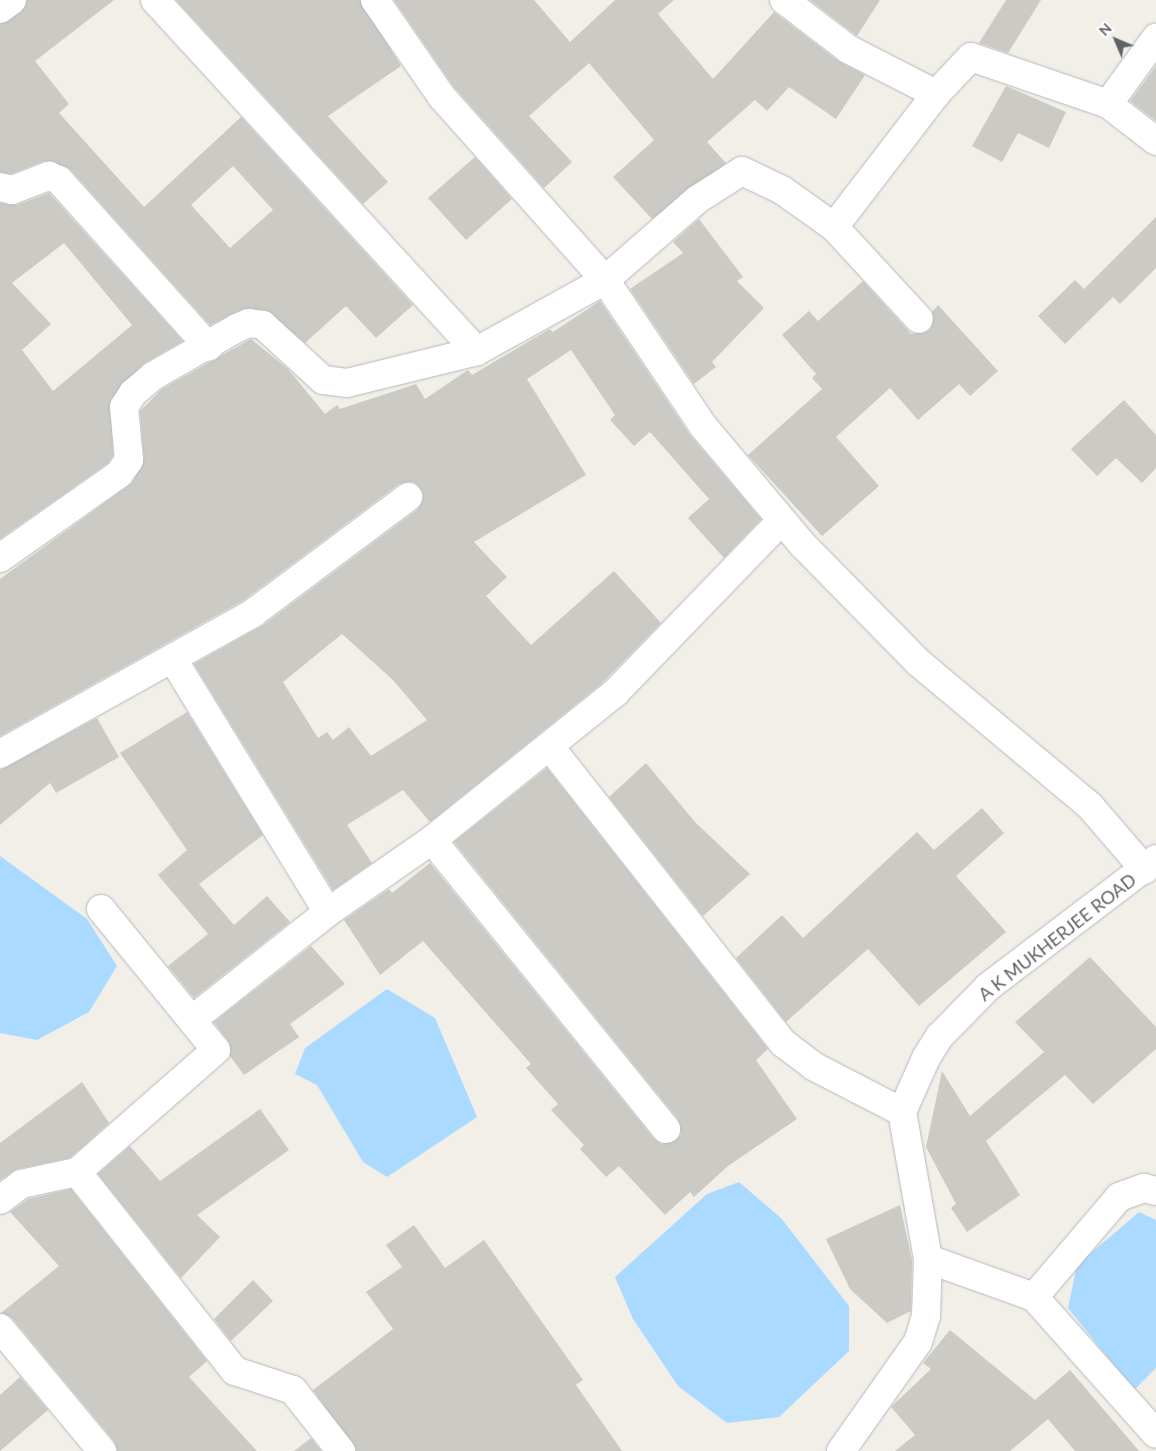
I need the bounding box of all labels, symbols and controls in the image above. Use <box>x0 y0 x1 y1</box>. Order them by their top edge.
north arrow <box>1091 15 1141 65</box>
text: N <box>1095 19 1115 39</box>
street label: A K MUKHERJEE ROAD <box>974 869 1140 1005</box>

